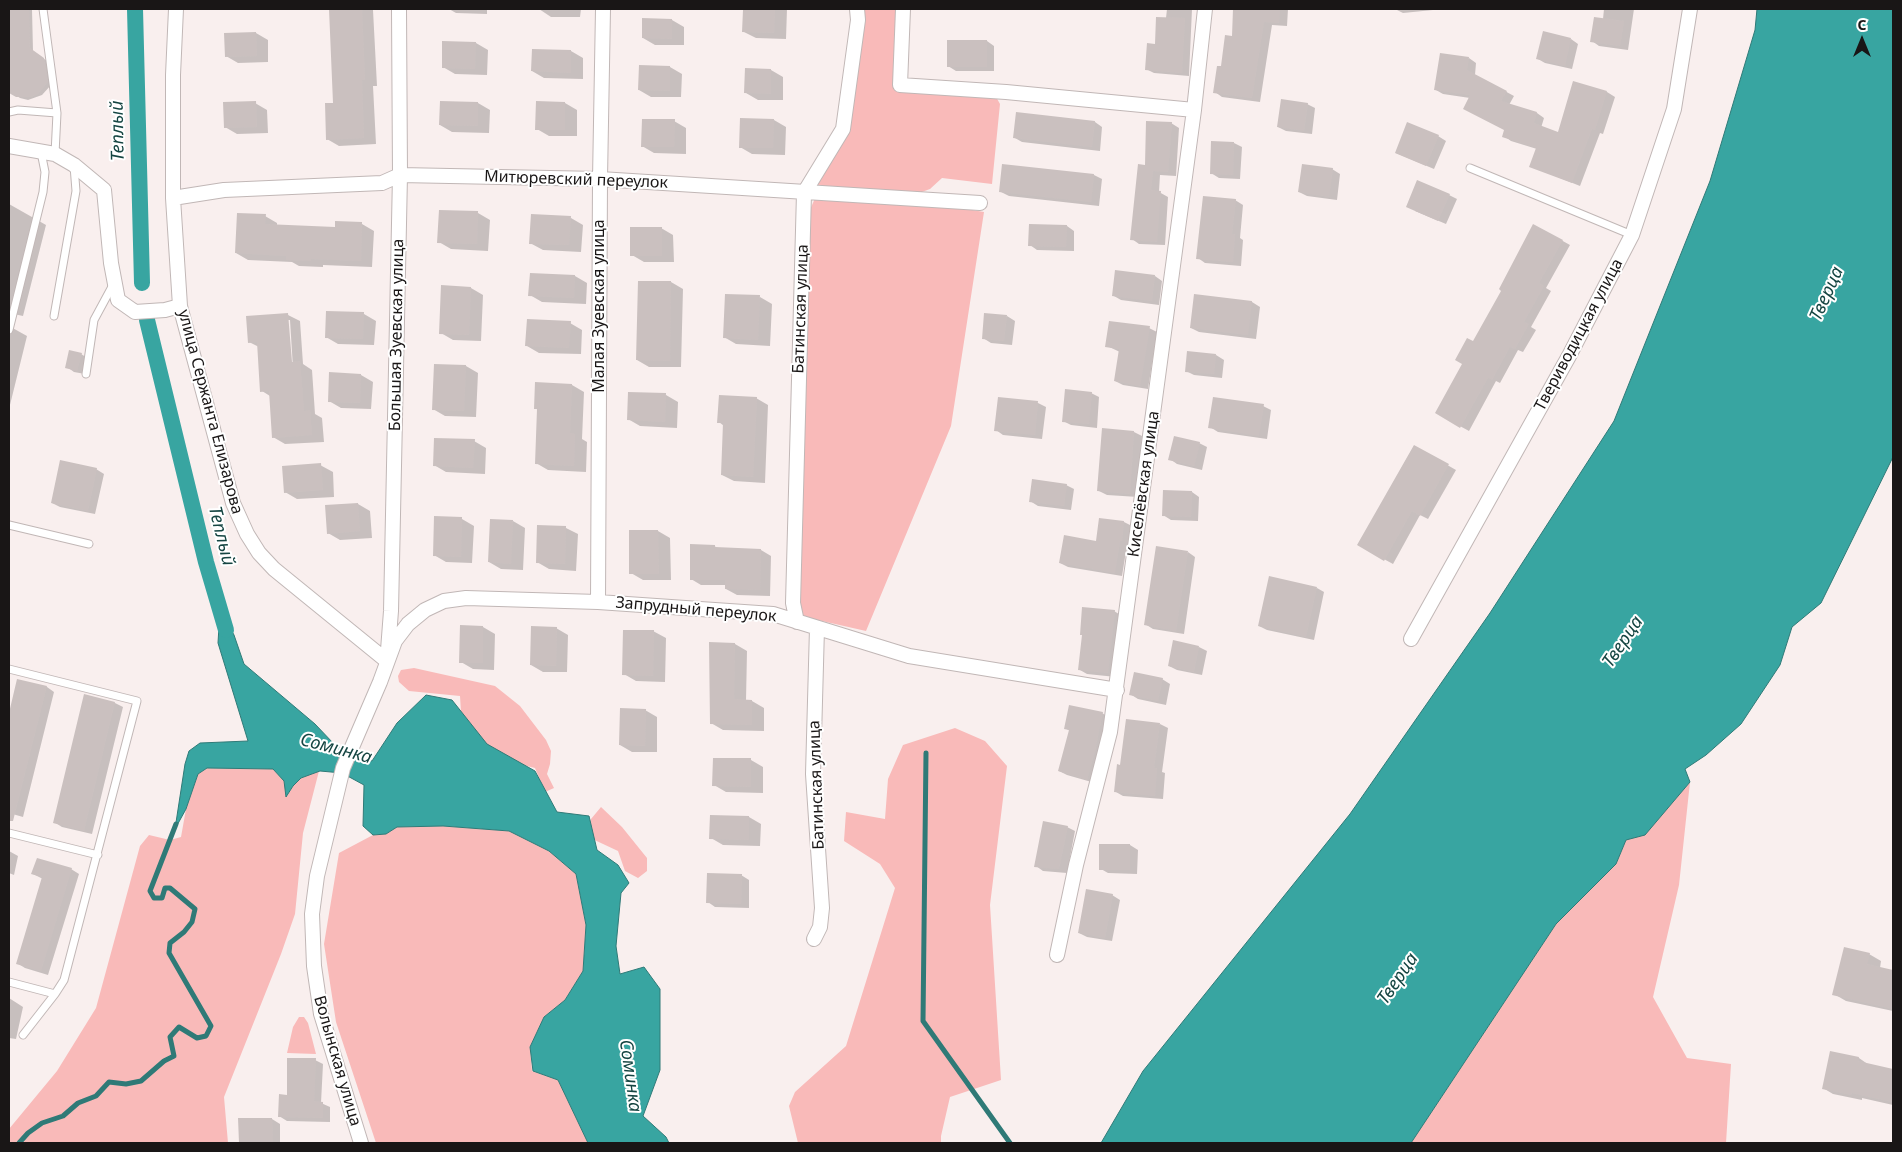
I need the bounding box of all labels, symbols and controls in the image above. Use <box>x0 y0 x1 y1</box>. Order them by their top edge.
north arrow <box>1837 15 1887 65</box>
text: С <box>1857 15 1867 34</box>
water label: Теплый <box>107 100 129 162</box>
street label: Митюревский переулок <box>484 167 668 193</box>
street label: Малая Зуевская улица <box>589 219 609 393</box>
street label: Большая Зуевская улица <box>386 239 408 431</box>
street label: Батинская улица <box>789 244 813 374</box>
street label: Твериводицкая улица <box>1531 256 1627 414</box>
water label: Тверца <box>1805 263 1849 325</box>
street label: улица Сержанта Елизарова <box>173 308 247 516</box>
street label: Киселёвская улица <box>1124 410 1164 558</box>
water label: Теплый <box>203 504 239 568</box>
street label: Запрудный переулок <box>615 593 777 627</box>
water label: Тверца <box>1598 612 1648 672</box>
street label: Батинская улица <box>805 720 829 850</box>
water label: Соминка <box>298 729 374 769</box>
water label: Тверца <box>1373 949 1423 1009</box>
street label: Волынская улица <box>309 993 365 1129</box>
water label: Соминка <box>614 1038 646 1114</box>

